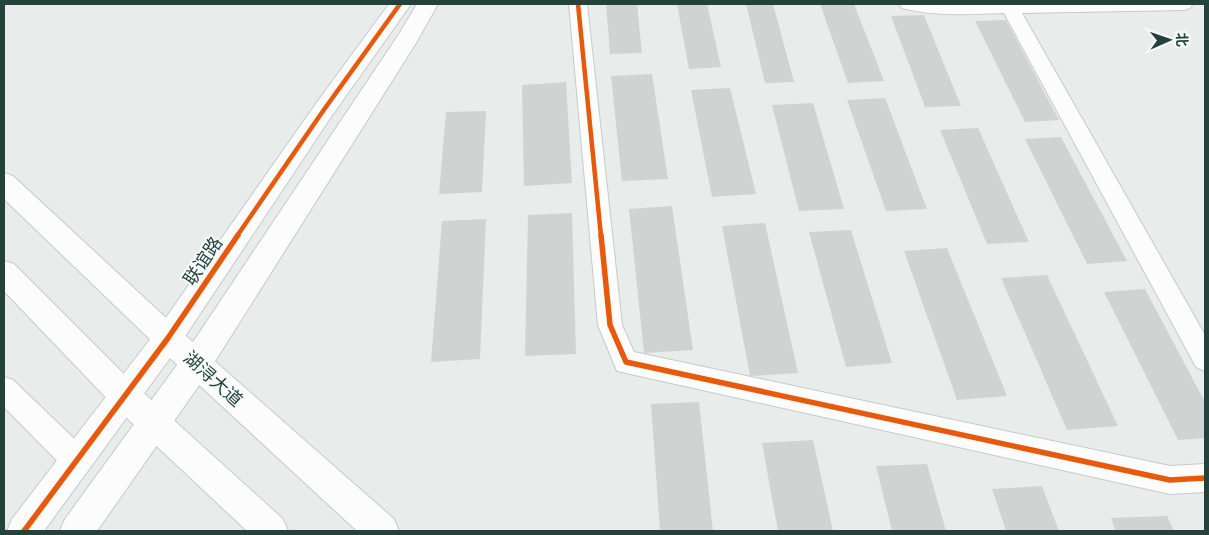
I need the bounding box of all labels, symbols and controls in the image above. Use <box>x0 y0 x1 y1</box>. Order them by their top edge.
north arrow <box>1144 15 1194 65</box>
text: 北 <box>1171 32 1191 47</box>
street label: 联谊路 <box>178 232 229 291</box>
street label: 湖浔大道 <box>178 346 248 413</box>

